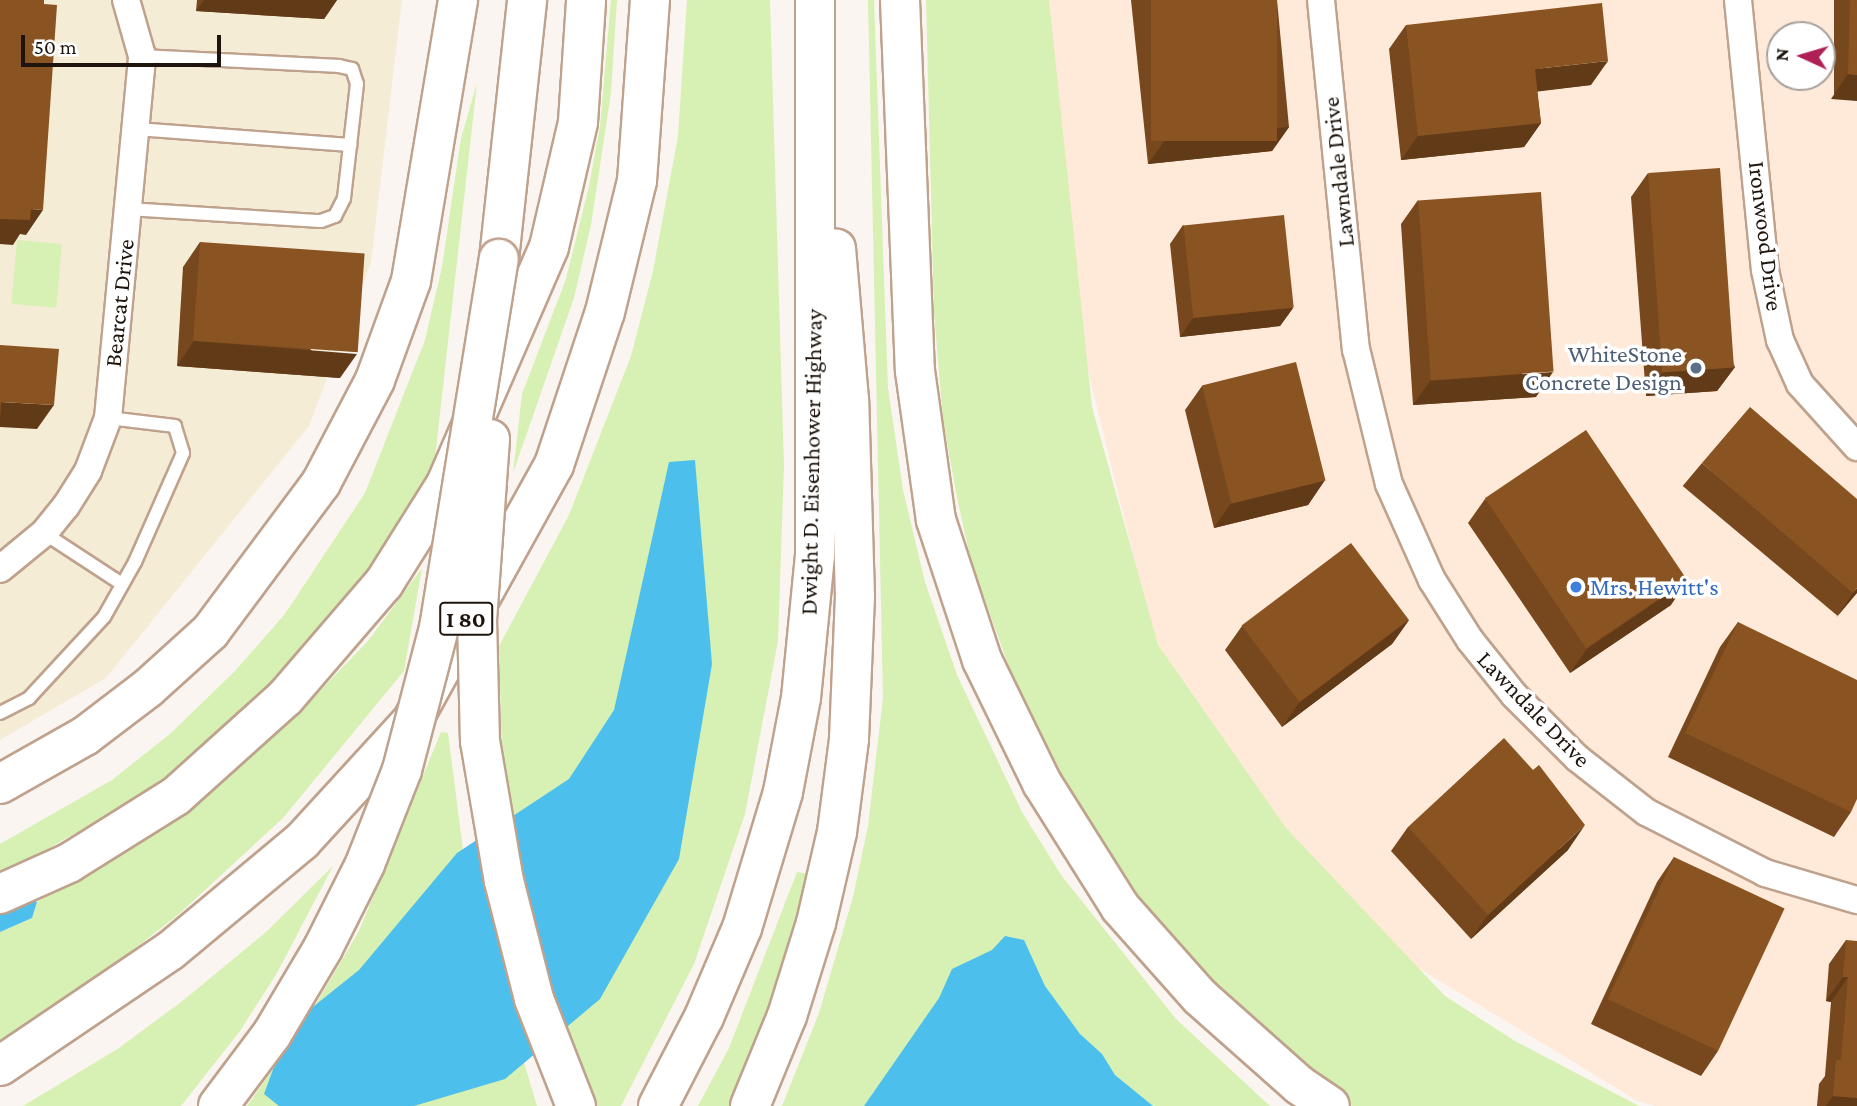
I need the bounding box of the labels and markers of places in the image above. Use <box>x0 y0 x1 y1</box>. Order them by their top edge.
place label: WhiteStone Concrete Design <box>1525 340 1682 396</box>
marker: WhiteStone Concrete Design <box>1688 360 1704 376</box>
place label: Mrs. Hewitt's <box>1590 573 1719 601</box>
marker: Mrs. Hewitt's <box>1568 579 1584 595</box>

